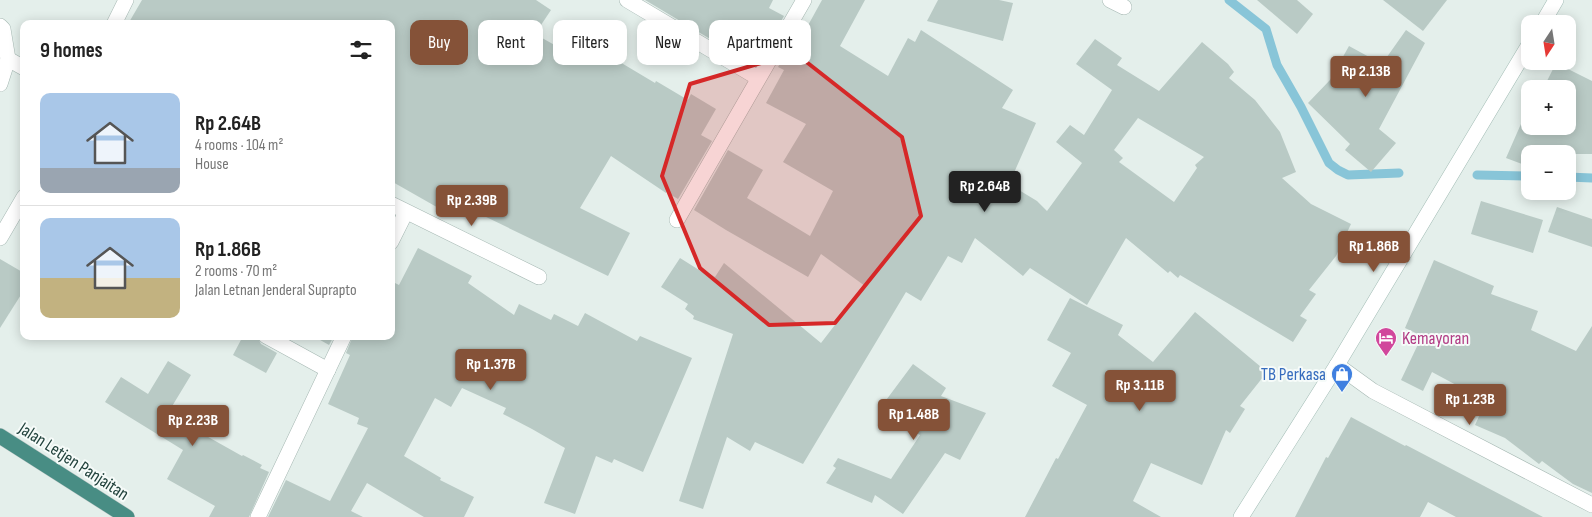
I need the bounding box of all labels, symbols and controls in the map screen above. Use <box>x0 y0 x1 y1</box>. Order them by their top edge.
north arrow <box>1521 15 1576 70</box>
map controls <box>1521 15 1576 200</box>
chip: Buy <box>410 20 468 65</box>
chip: Rent <box>478 20 543 65</box>
chip: Filters <box>553 20 627 65</box>
chip: New <box>637 20 699 65</box>
chip: Apartment <box>709 20 811 65</box>
icon: filters <box>347 36 375 64</box>
text: 9 homes <box>40 38 103 63</box>
pin: Rp 2.13B <box>1314 56 1418 98</box>
text: Rp 2.13B <box>1341 62 1391 81</box>
button: + <box>1521 80 1576 135</box>
text: Rp 2.64B <box>195 111 261 136</box>
icon: home <box>80 113 140 173</box>
text: 4 rooms · 104 m² <box>195 136 283 155</box>
button: − <box>1521 145 1576 200</box>
text: House <box>195 155 229 174</box>
pin: Rp 2.64B <box>933 170 1037 213</box>
text: Rp 2.64B <box>960 177 1010 196</box>
pin: Rp 2.39B <box>420 184 524 227</box>
text: Rp 2.39B <box>447 191 497 210</box>
pin: Rp 1.86B <box>1322 230 1426 273</box>
text: Rp 1.86B <box>195 237 261 262</box>
text: Rp 1.86B <box>1349 237 1399 256</box>
icon: home <box>80 238 140 298</box>
text: 2 rooms · 70 m² <box>195 262 277 281</box>
text: Jalan Letnan Jenderal Suprapto <box>195 281 357 300</box>
hotel icon: Kemayoran <box>1374 326 1398 357</box>
place label: Kemayoran <box>1402 328 1469 349</box>
pin: Rp 1.37B <box>439 348 543 391</box>
text: Rp 1.37B <box>466 355 516 374</box>
shop icon: TB Perkasa <box>1330 362 1354 393</box>
place label: TB Perkasa <box>1261 364 1326 385</box>
pin: Rp 3.11B <box>1088 370 1192 412</box>
text: Rp 3.11B <box>1116 376 1164 395</box>
pin: Rp 1.23B <box>1418 384 1522 426</box>
text: Rp 1.23B <box>1445 390 1495 409</box>
pin: Rp 1.48B <box>862 398 966 441</box>
pin: Rp 2.23B <box>141 404 245 447</box>
text: Rp 1.48B <box>889 405 939 424</box>
text: Rp 2.23B <box>168 411 218 430</box>
street label: Jalan Letjen Panjaitan <box>14 417 133 505</box>

